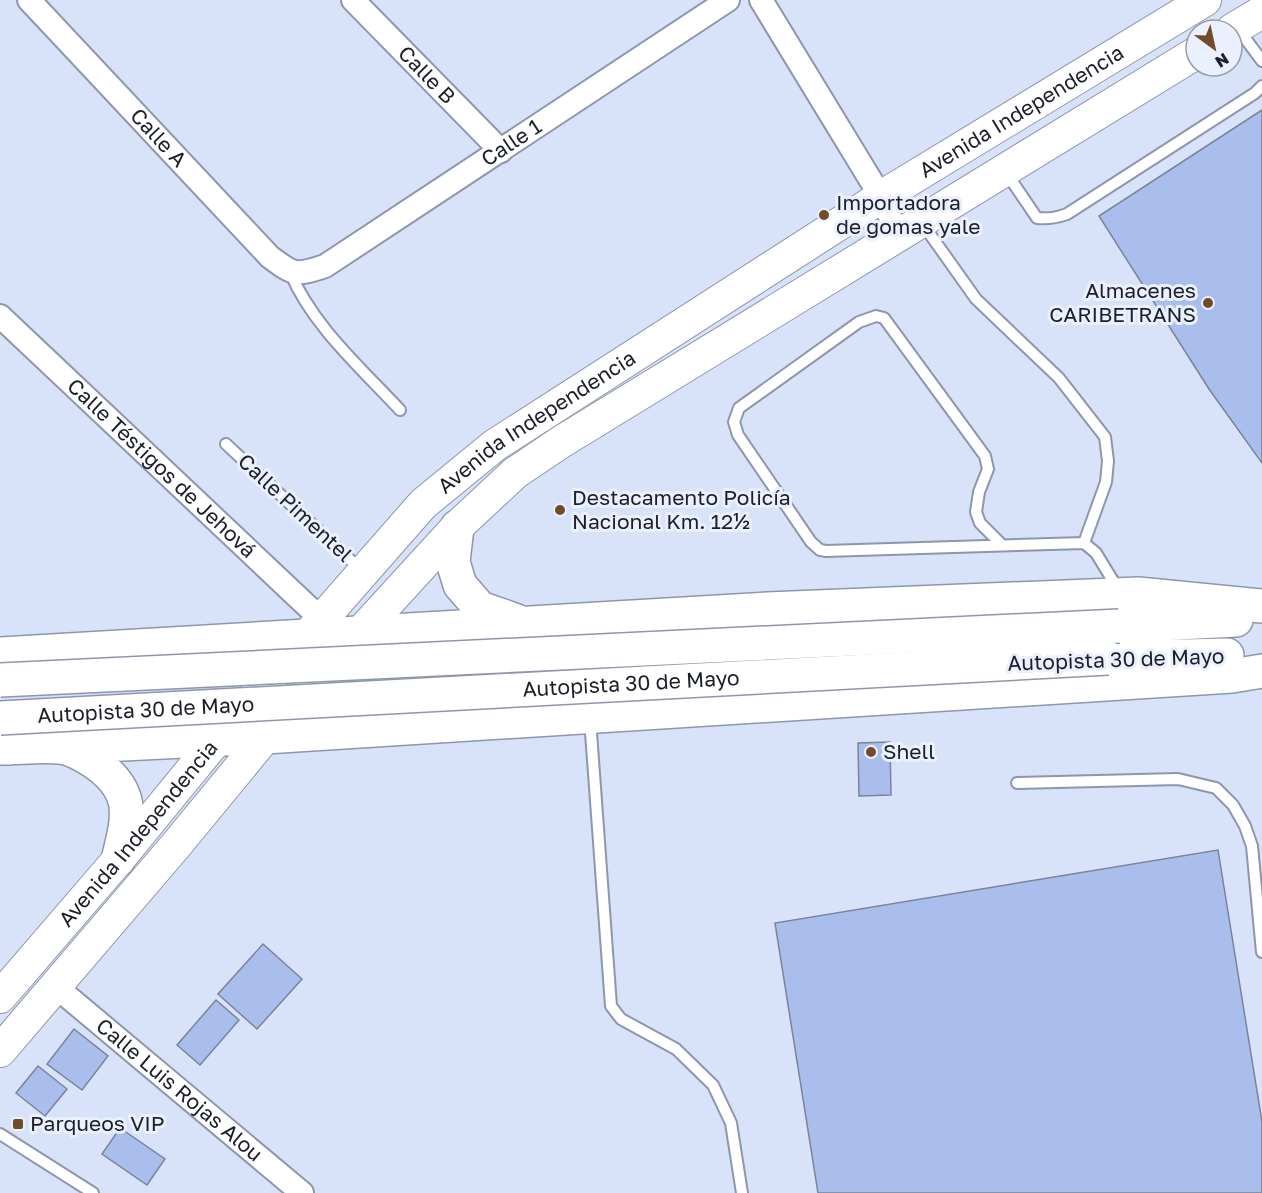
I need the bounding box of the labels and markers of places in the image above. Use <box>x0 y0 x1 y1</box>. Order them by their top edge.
place label: Importadora de gomas yale <box>836 189 980 239</box>
marker: Importadora de gomas yale <box>817 208 831 222</box>
place label: Almacenes CARIBETRANS <box>1049 277 1196 327</box>
marker: Almacenes CARIBETRANS <box>1201 296 1215 310</box>
place label: Destacamento Policía Nacional Km. 12½ <box>572 484 791 534</box>
marker: Destacamento Policía Nacional Km. 12½ <box>553 503 567 517</box>
place label: Shell <box>883 738 935 764</box>
marker: Shell <box>864 745 878 759</box>
place label: Parqueos VIP <box>30 1110 165 1136</box>
marker: Parqueos VIP <box>11 1117 25 1131</box>

